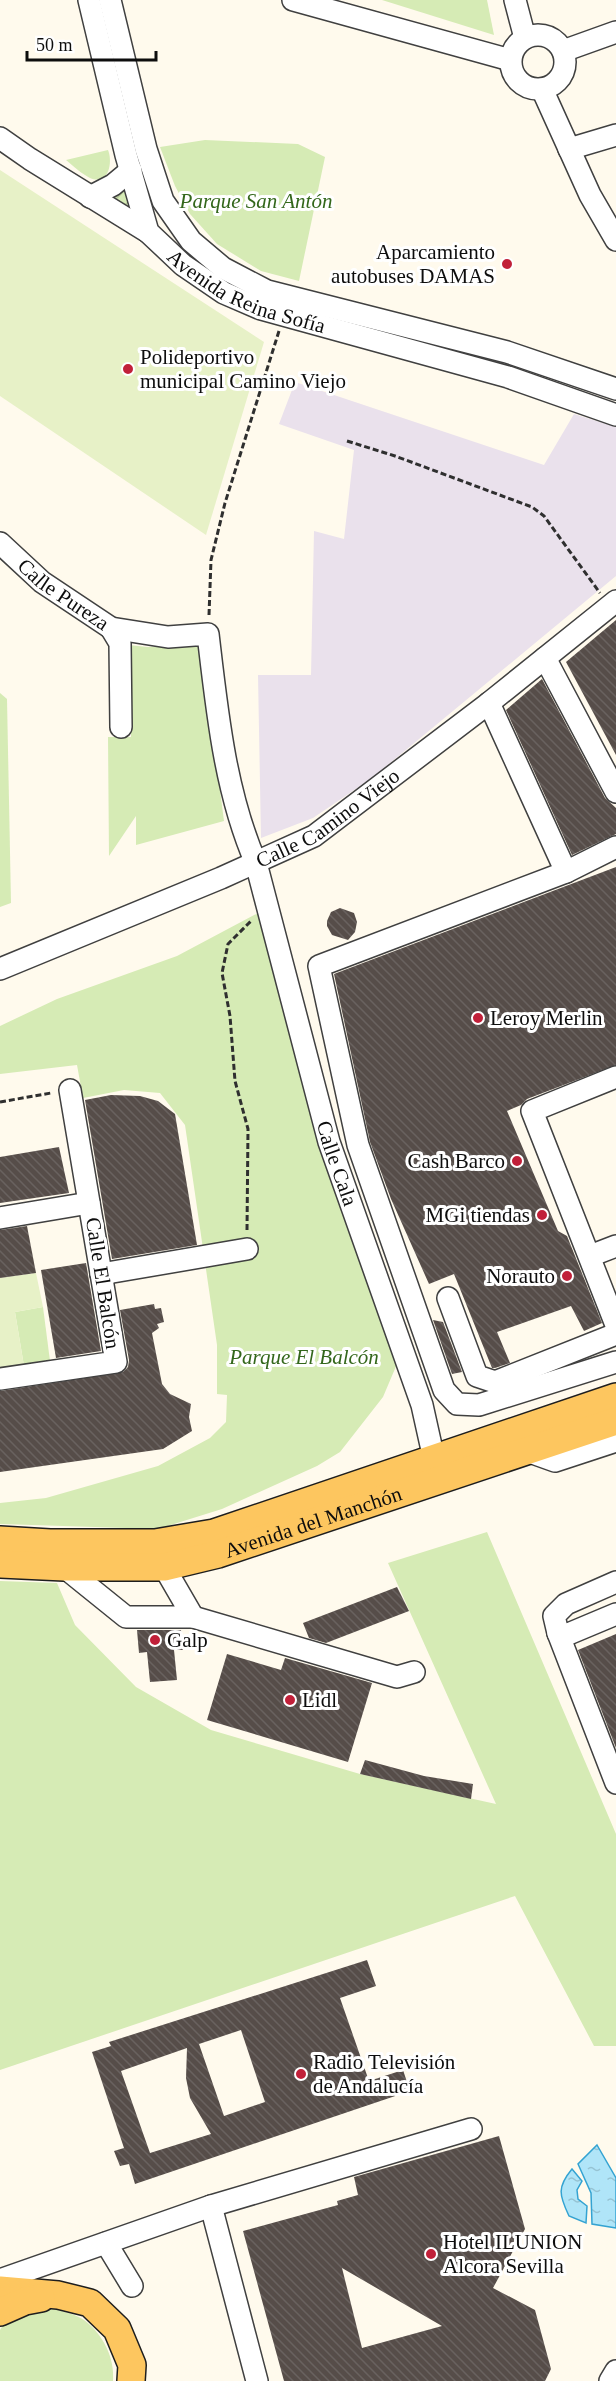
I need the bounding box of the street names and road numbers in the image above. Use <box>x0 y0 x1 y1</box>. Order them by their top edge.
street label: Avenida Reina Sofía <box>162 244 329 338</box>
street label: Calle Pureza <box>13 554 114 636</box>
street label: Calle Camino Viejo <box>252 763 404 873</box>
street label: Calle Cala <box>312 1118 363 1210</box>
street label: Calle El Balcón <box>81 1215 125 1351</box>
street label: Avenida del Manchón <box>222 1481 405 1563</box>

